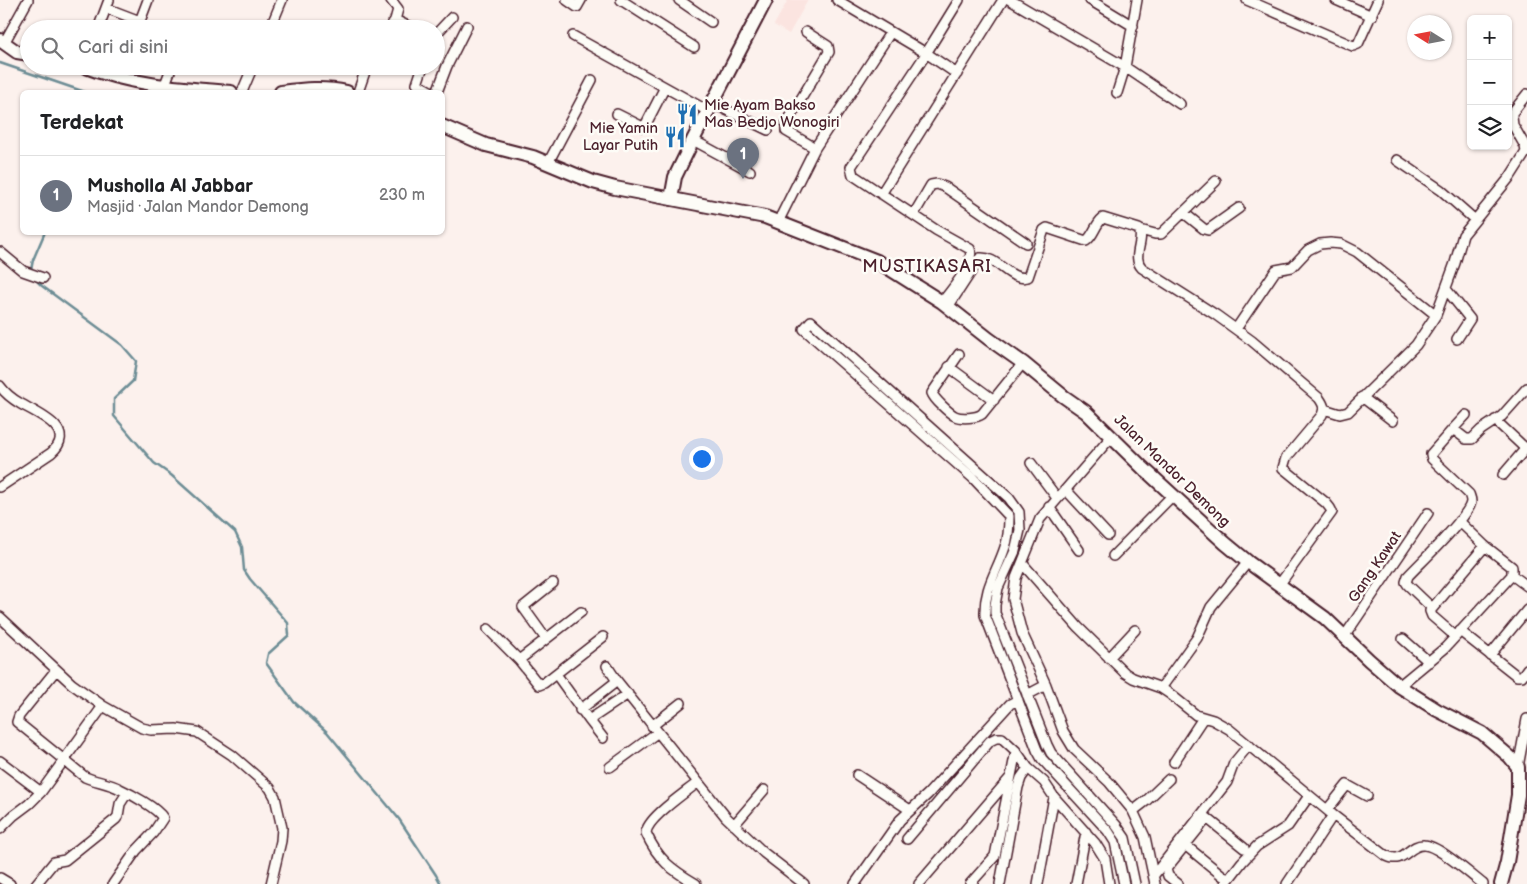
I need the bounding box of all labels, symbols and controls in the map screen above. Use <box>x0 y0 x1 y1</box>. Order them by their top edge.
north arrow <box>1407 15 1452 60</box>
map controls <box>1467 15 1512 150</box>
button: + <box>1467 15 1512 60</box>
search box <box>20 20 445 75</box>
icon: search <box>38 34 66 62</box>
text: Cari di sini <box>78 36 168 59</box>
button: − <box>1467 60 1512 105</box>
place label: Mie Ayam Bakso Mas Bedjo Wonogiri <box>704 96 840 132</box>
restaurant icon: Mie Ayam Bakso Mas Bedjo Wonogiri <box>674 101 700 127</box>
button: layers <box>1467 105 1512 150</box>
text: Terdekat <box>40 110 124 135</box>
place label: Mie Yamin Layar Putih <box>583 119 658 155</box>
restaurant icon: Mie Yamin Layar Putih <box>662 124 688 150</box>
pin: 1 <box>727 138 759 179</box>
text: Musholla Al Jabbar <box>87 175 253 198</box>
text: 1 <box>53 186 59 205</box>
text: 230 m <box>379 186 425 205</box>
text: Masjid · Jalan Mandor Demong <box>87 198 309 217</box>
district label: MUSTIKASARI <box>862 256 992 277</box>
street label: Jalan Mandor Demong <box>1110 411 1234 531</box>
your location <box>689 446 715 472</box>
street label: Gang Kawat <box>1344 527 1406 606</box>

